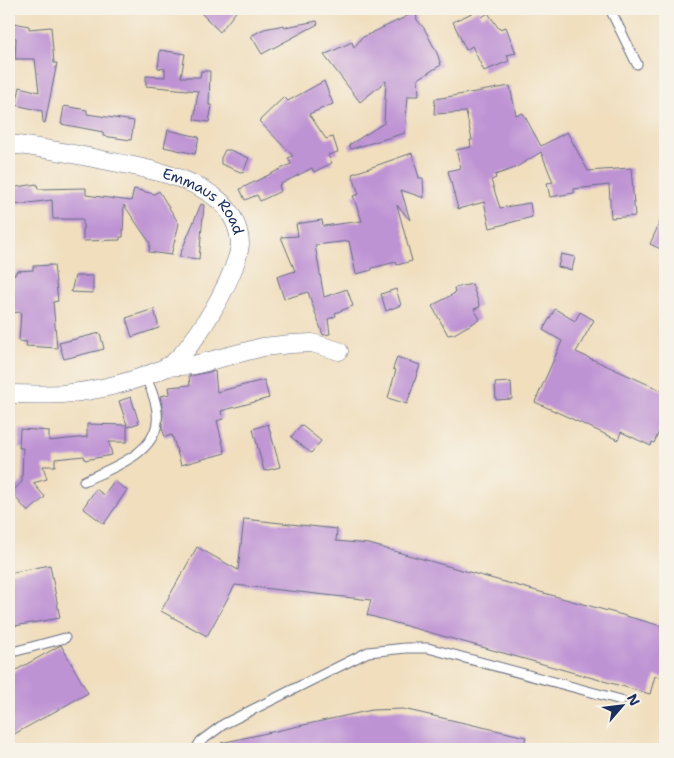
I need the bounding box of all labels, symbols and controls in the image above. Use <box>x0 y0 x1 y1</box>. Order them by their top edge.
street label: Emmaus Road <box>160 163 249 238</box>
north arrow <box>596 680 646 730</box>
text: N <box>623 691 644 709</box>

